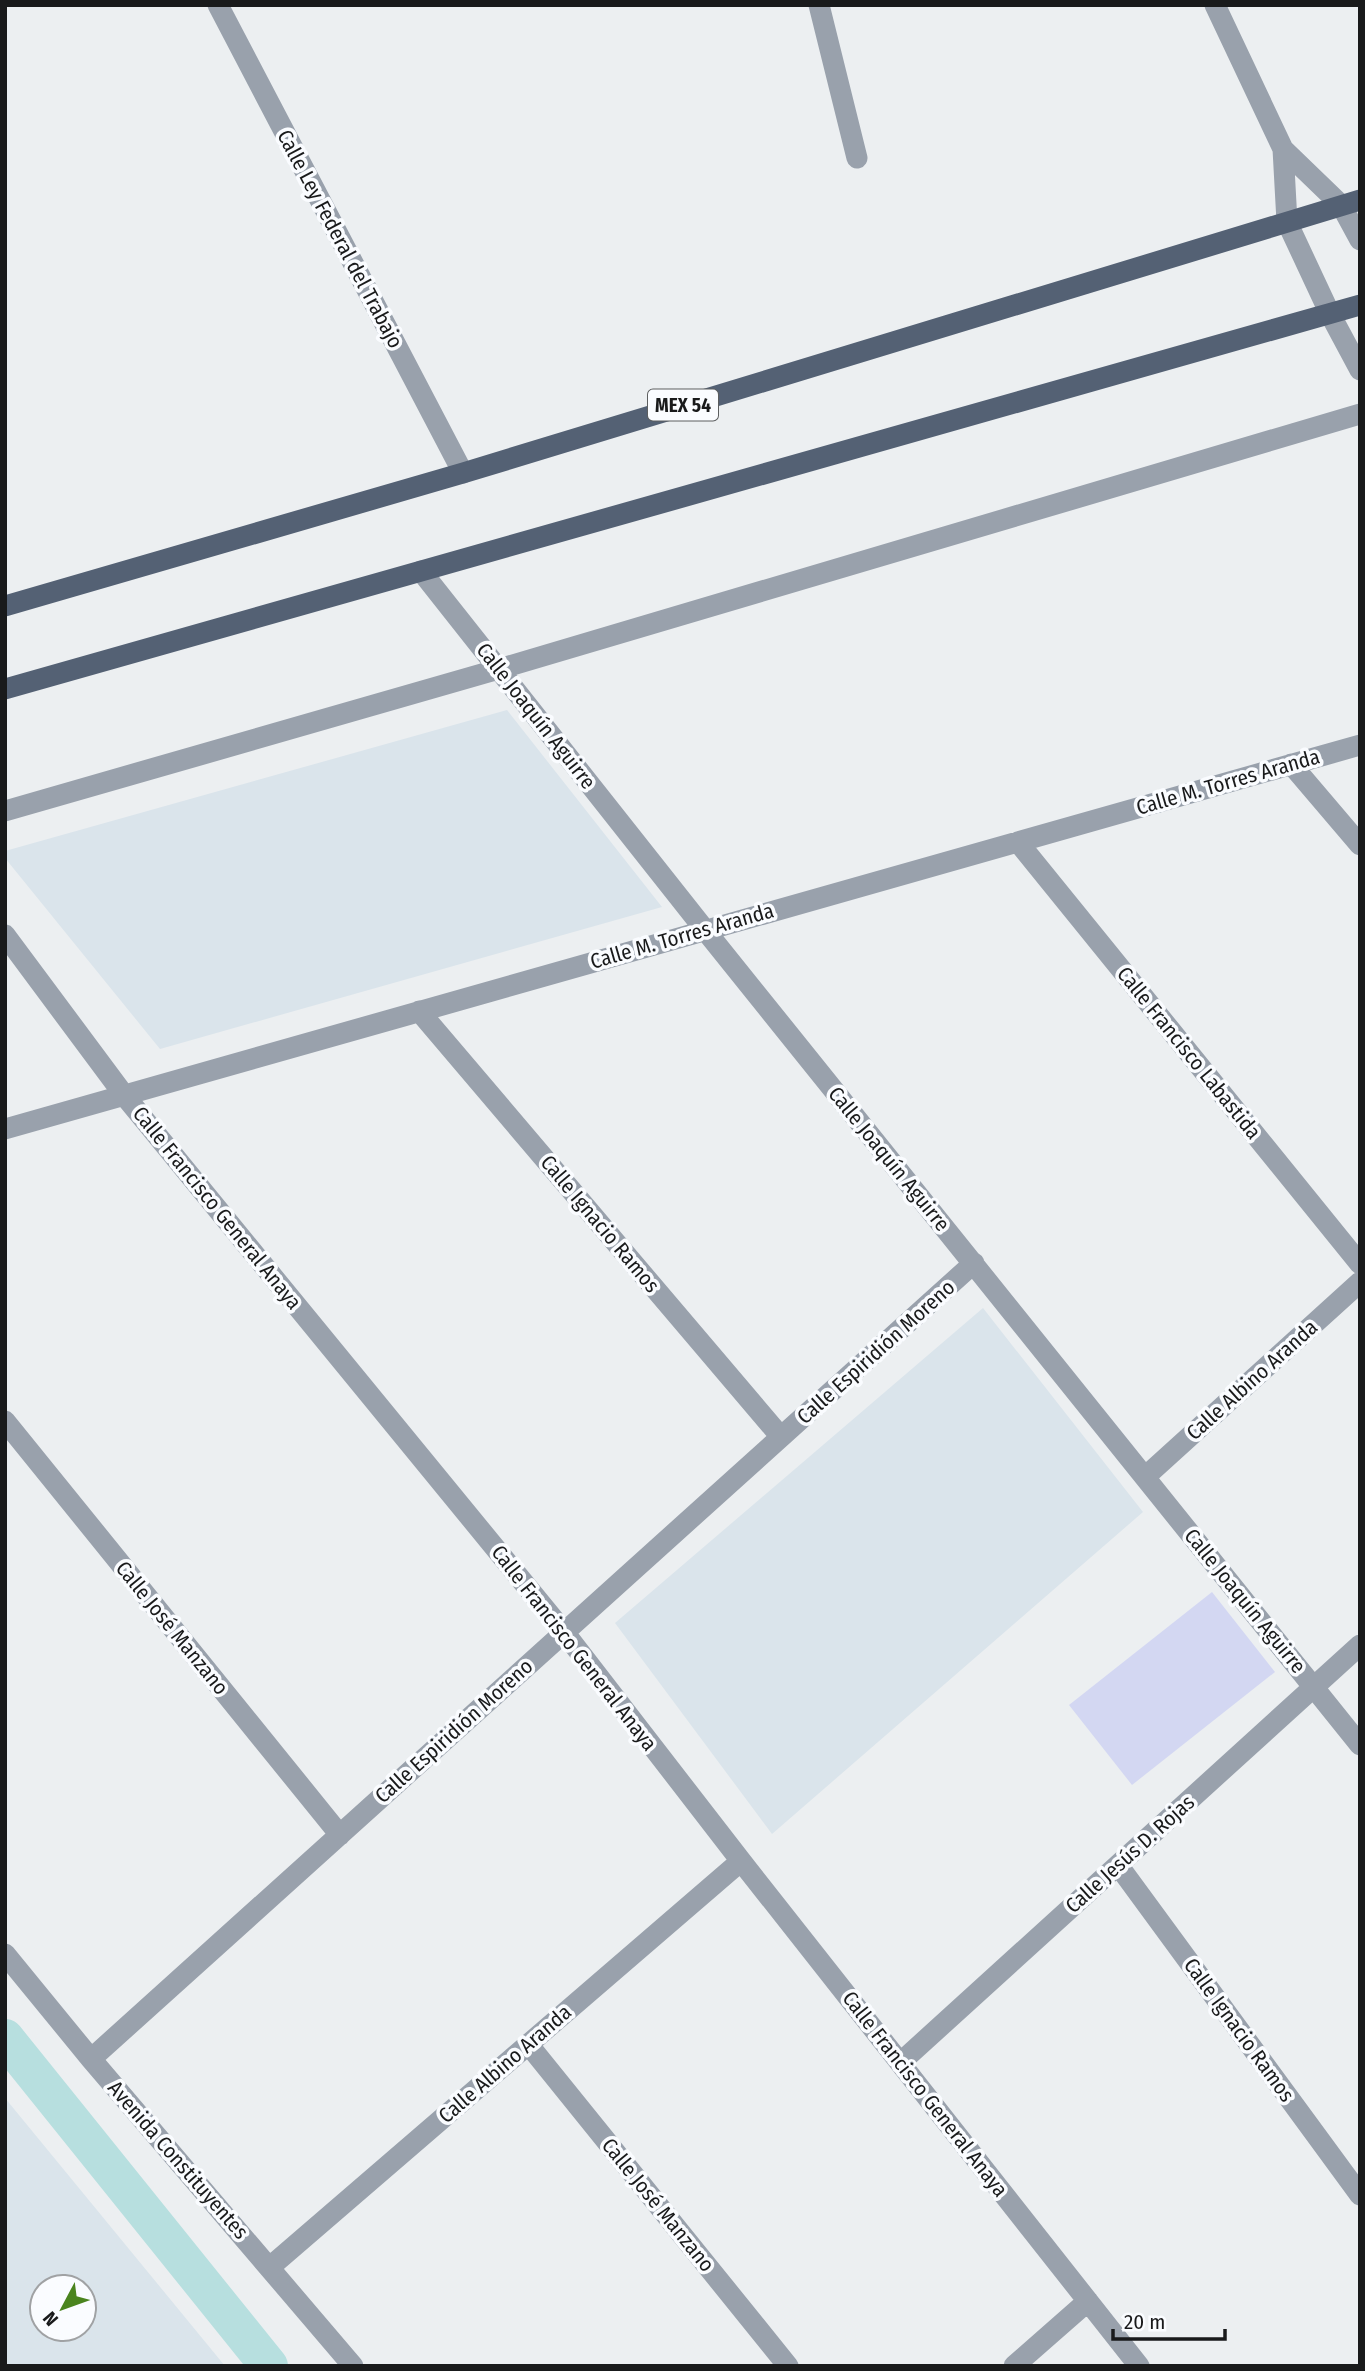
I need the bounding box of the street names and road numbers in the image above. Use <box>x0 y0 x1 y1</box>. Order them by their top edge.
street label: Calle Ley Federal del Trabajo <box>271 125 409 353</box>
road number: MEX 54 <box>648 390 718 420</box>
street label: Calle Joaquín Aguirre <box>471 638 601 794</box>
street label: Calle M. Torres Aranda <box>1133 743 1323 821</box>
street label: Calle M. Torres Aranda <box>587 897 777 975</box>
street label: Calle Francisco Labastida <box>1111 962 1267 1144</box>
street label: Calle Joaquín Aguirre <box>823 1081 955 1237</box>
street label: Calle Francisco General Anaya <box>127 1101 307 1315</box>
street label: Calle Ignacio Ramos <box>535 1150 665 1298</box>
street label: Calle Espiridión Moreno <box>792 1274 960 1430</box>
street label: Calle Albino Aranda <box>1181 1314 1323 1446</box>
street label: Calle Joaquín Aguirre <box>1179 1523 1311 1679</box>
street label: Calle Francisco General Anaya <box>486 1540 662 1756</box>
street label: Calle José Manzano <box>110 1556 234 1700</box>
street label: Calle Espiridión Moreno <box>370 1653 538 1809</box>
street label: Calle Jesús D. Rojas <box>1060 1789 1200 1919</box>
street label: Calle Ignacio Ramos <box>1178 1953 1300 2107</box>
street label: Calle Francisco General Anaya <box>837 1986 1013 2202</box>
street label: Calle Albino Aranda <box>433 1999 577 2129</box>
street label: Avenida Constituyentes <box>102 2075 254 2245</box>
street label: Calle José Manzano <box>596 2133 720 2277</box>

